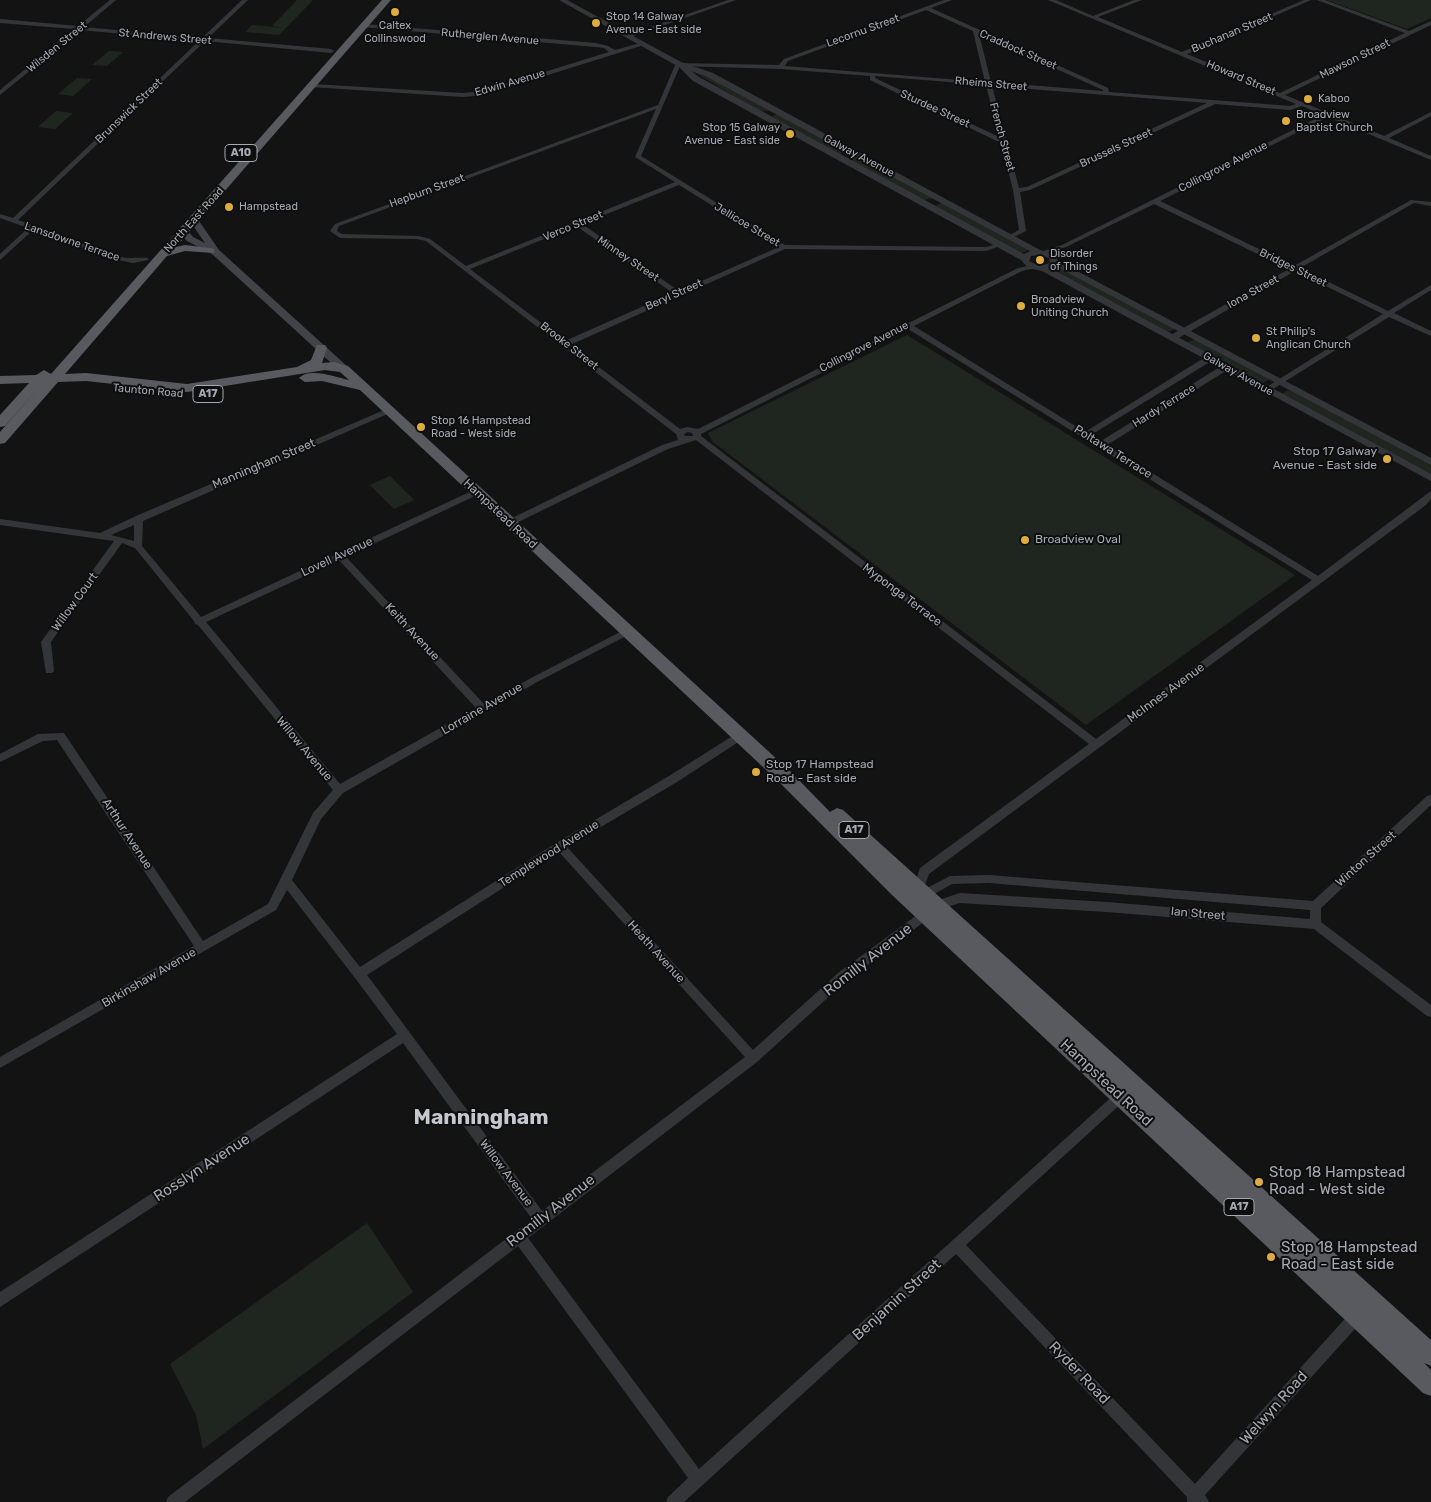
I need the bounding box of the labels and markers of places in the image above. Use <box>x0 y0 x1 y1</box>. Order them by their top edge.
marker: Caltex Collinswood <box>389 6 401 18</box>
place label: Stop 14 Galway Avenue - East side <box>606 10 702 36</box>
marker: Stop 14 Galway Avenue - East side <box>590 17 602 29</box>
place label: Caltex Collinswood <box>364 19 426 45</box>
place label: Kaboo <box>1318 92 1350 106</box>
marker: Kaboo <box>1302 93 1314 105</box>
place label: Broadview Baptist Church <box>1296 108 1373 134</box>
marker: Broadview Baptist Church <box>1280 115 1292 127</box>
place label: Stop 15 Galway Avenue - East side <box>684 121 780 147</box>
marker: Stop 15 Galway Avenue - East side <box>784 128 796 140</box>
place label: Hampstead <box>239 200 298 214</box>
marker: Hampstead <box>223 201 235 213</box>
place label: Disorder of Things <box>1050 247 1098 273</box>
marker: Disorder of Things <box>1034 254 1046 266</box>
place label: Broadview Uniting Church <box>1031 293 1108 319</box>
marker: Broadview Uniting Church <box>1015 300 1027 312</box>
place label: St Philip's Anglican Church <box>1266 325 1351 351</box>
marker: St Philip's Anglican Church <box>1250 332 1262 344</box>
place label: Stop 16 Hampstead Road - West side <box>431 414 531 440</box>
marker: Stop 16 Hampstead Road - West side <box>415 421 427 433</box>
place label: Stop 17 Galway Avenue - East side <box>1273 445 1377 473</box>
marker: Stop 17 Galway Avenue - East side <box>1381 453 1393 465</box>
place label: Broadview Oval <box>1035 533 1121 547</box>
marker: Broadview Oval <box>1019 534 1031 546</box>
place label: Stop 17 Hampstead Road - East side <box>766 758 874 786</box>
marker: Stop 17 Hampstead Road - East side <box>750 766 762 778</box>
place label: Stop 18 Hampstead Road - West side <box>1269 1164 1405 1199</box>
marker: Stop 18 Hampstead Road - West side <box>1253 1176 1265 1188</box>
place label: Stop 18 Hampstead Road - East side <box>1281 1239 1417 1274</box>
marker: Stop 18 Hampstead Road - East side <box>1265 1251 1277 1263</box>

